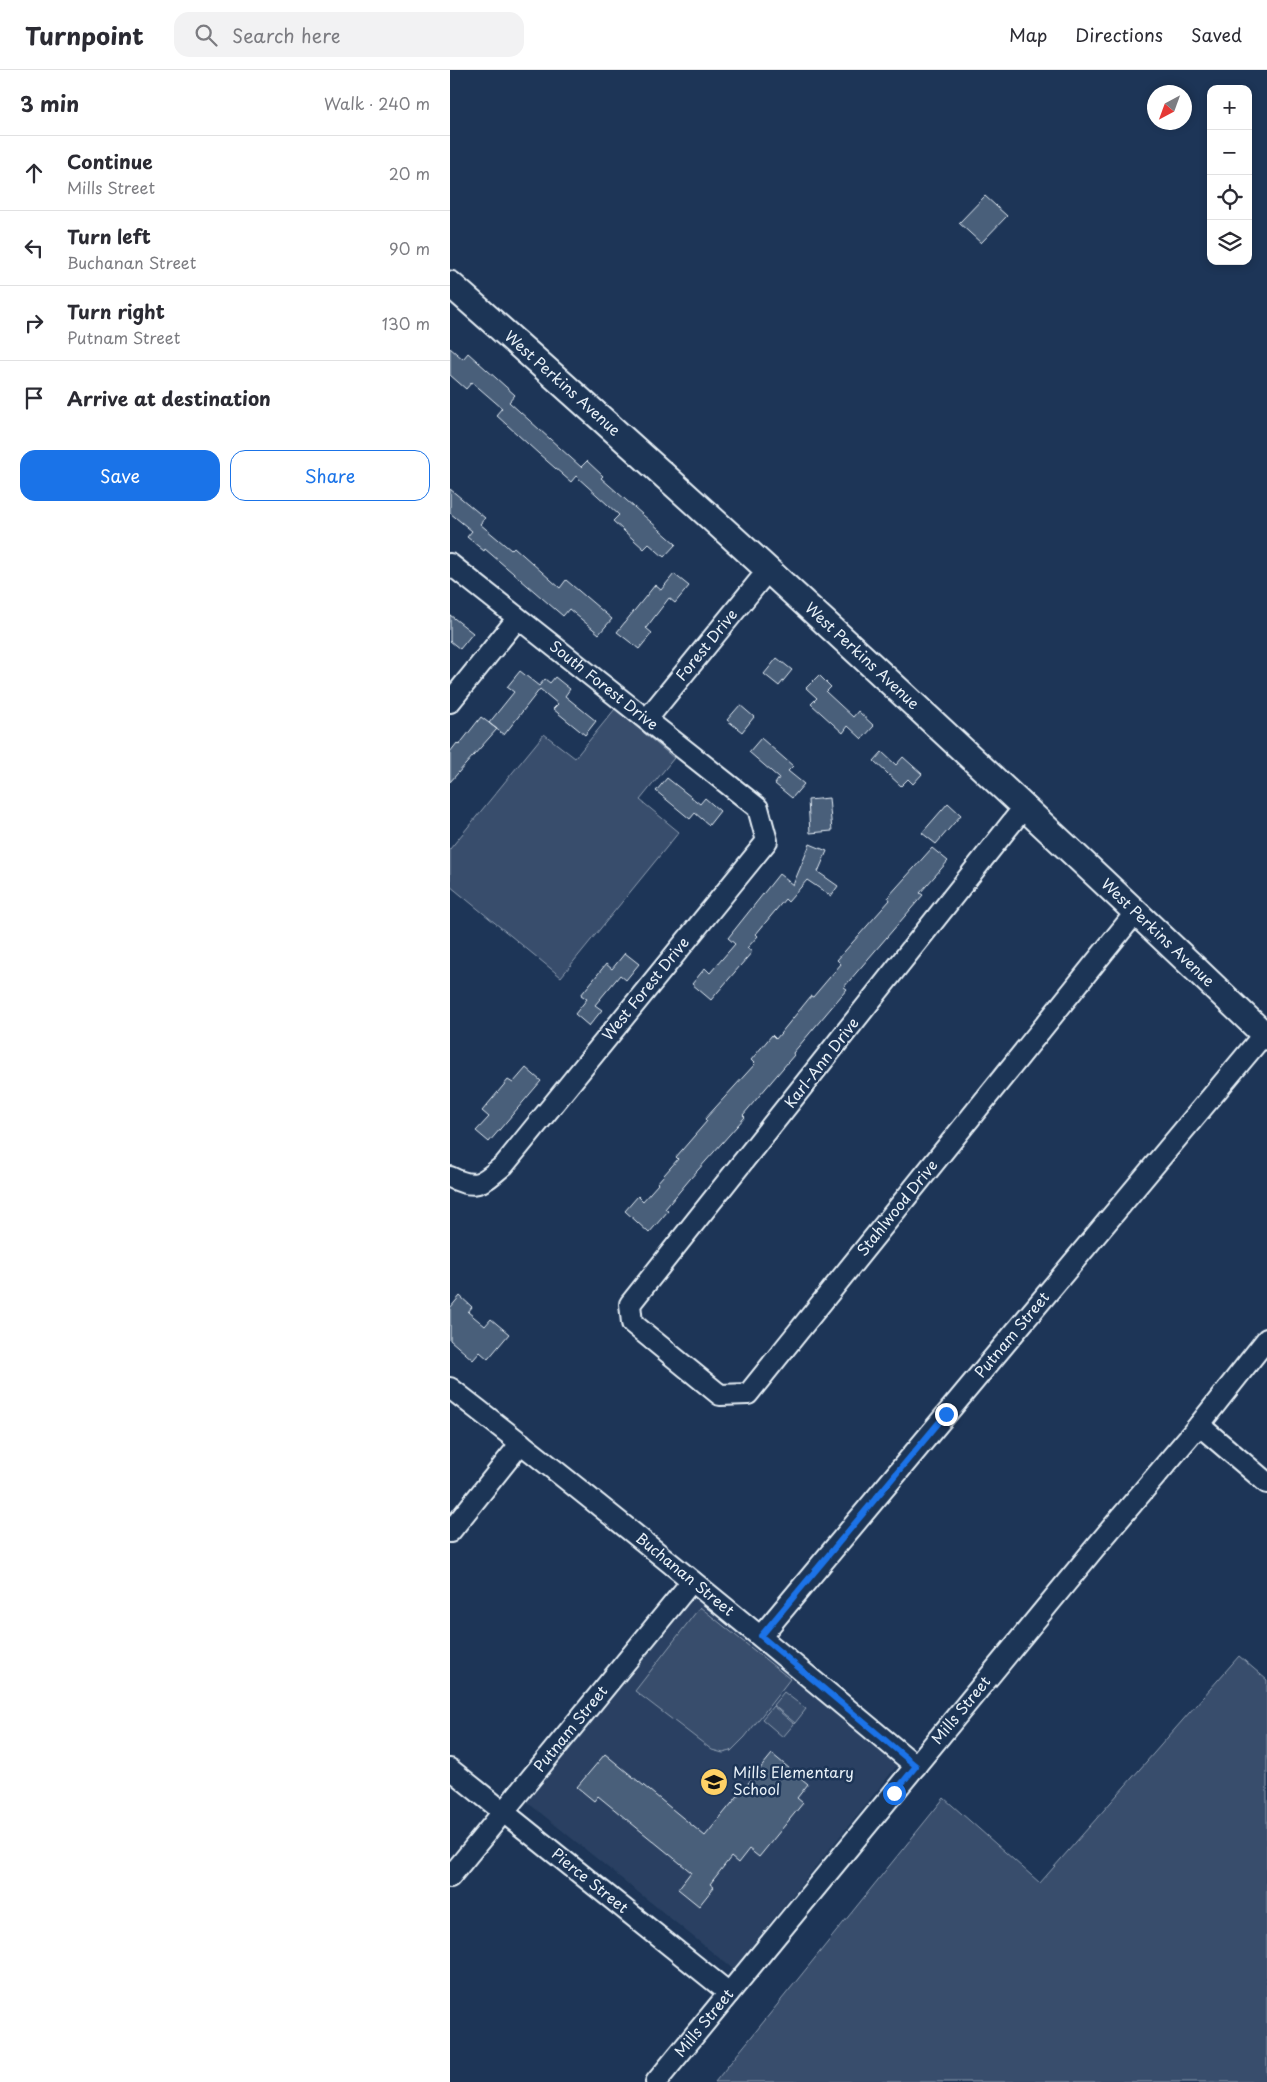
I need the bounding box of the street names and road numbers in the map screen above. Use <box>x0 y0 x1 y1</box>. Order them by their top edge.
street label: West Perkins Avenue <box>500 324 626 441</box>
street label: West Perkins Avenue <box>800 596 925 714</box>
street label: Forest Drive <box>669 603 742 685</box>
street label: South Forest Drive <box>545 634 664 735</box>
street label: West Perkins Avenue <box>1097 872 1220 991</box>
street label: West Forest Drive <box>596 931 694 1045</box>
street label: Karl-Ann Drive <box>778 1012 864 1112</box>
street label: Stahlwood Drive <box>850 1154 942 1260</box>
street label: Putnam Street <box>968 1286 1054 1382</box>
street label: Buchanan Street <box>631 1526 740 1621</box>
street label: Mills Street <box>925 1670 995 1749</box>
street label: Putnam Street <box>527 1680 612 1777</box>
street label: Pierce Street <box>547 1842 634 1918</box>
street label: Mills Street <box>668 1983 738 2062</box>

